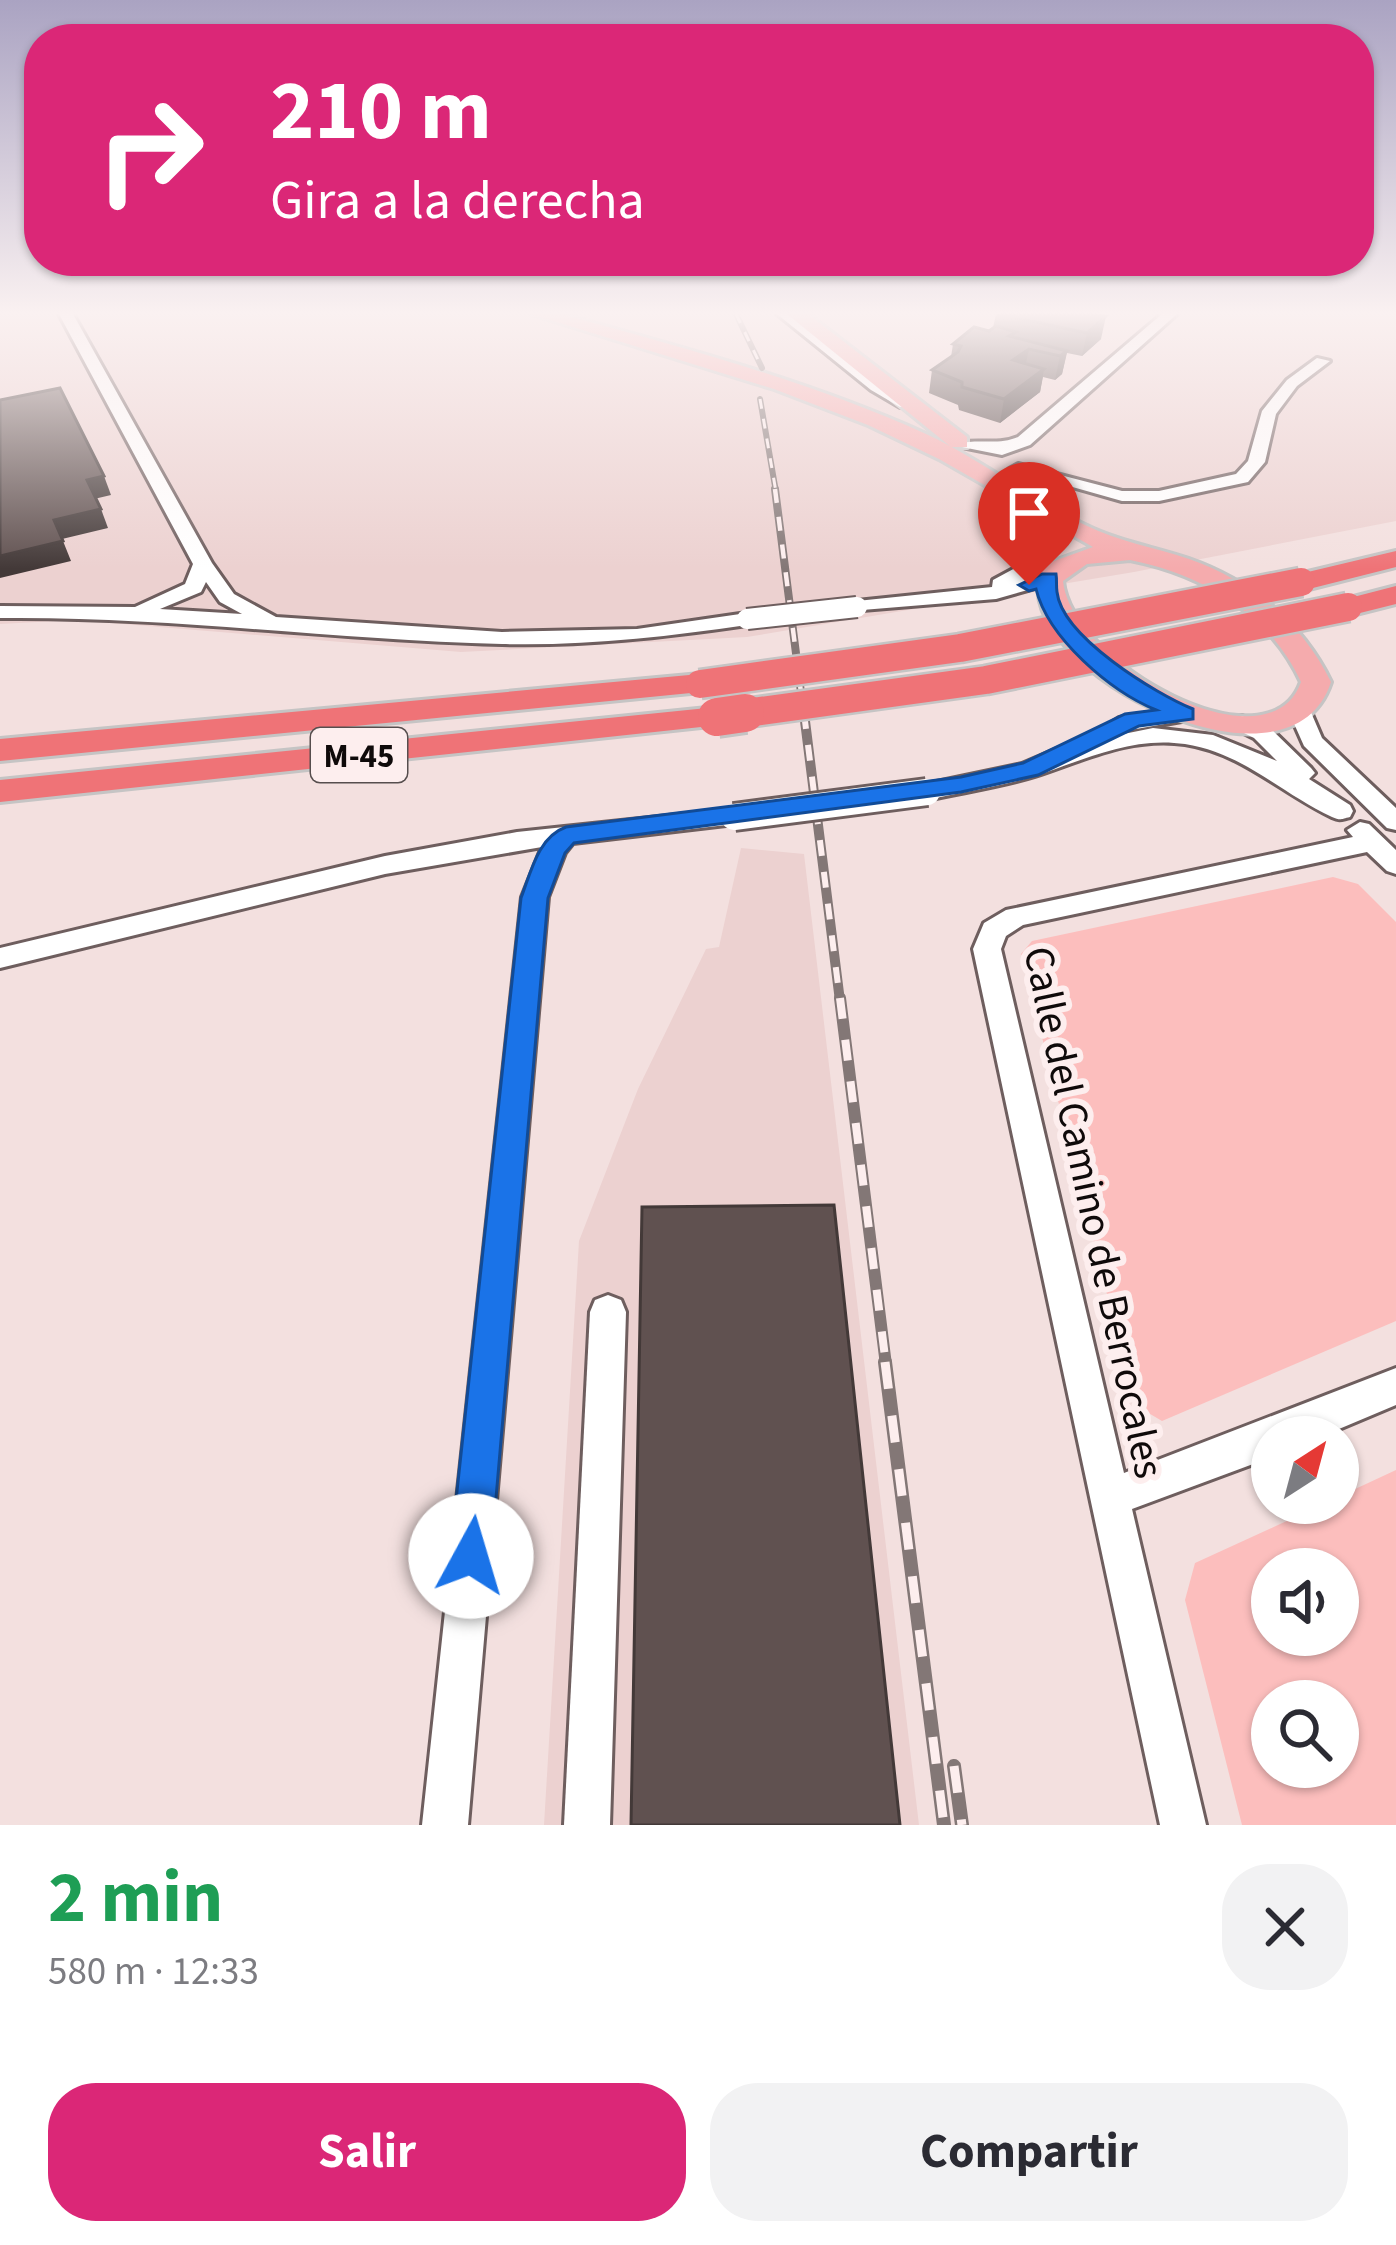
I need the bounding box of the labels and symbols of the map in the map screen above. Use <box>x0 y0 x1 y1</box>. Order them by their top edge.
pin <box>978 462 1080 585</box>
road number: M-45 <box>311 728 407 782</box>
street label: Calle del Camino de Berrocales <box>1007 941 1179 1484</box>
north arrow <box>1251 1416 1359 1524</box>
position arrow <box>408 1493 534 1619</box>

